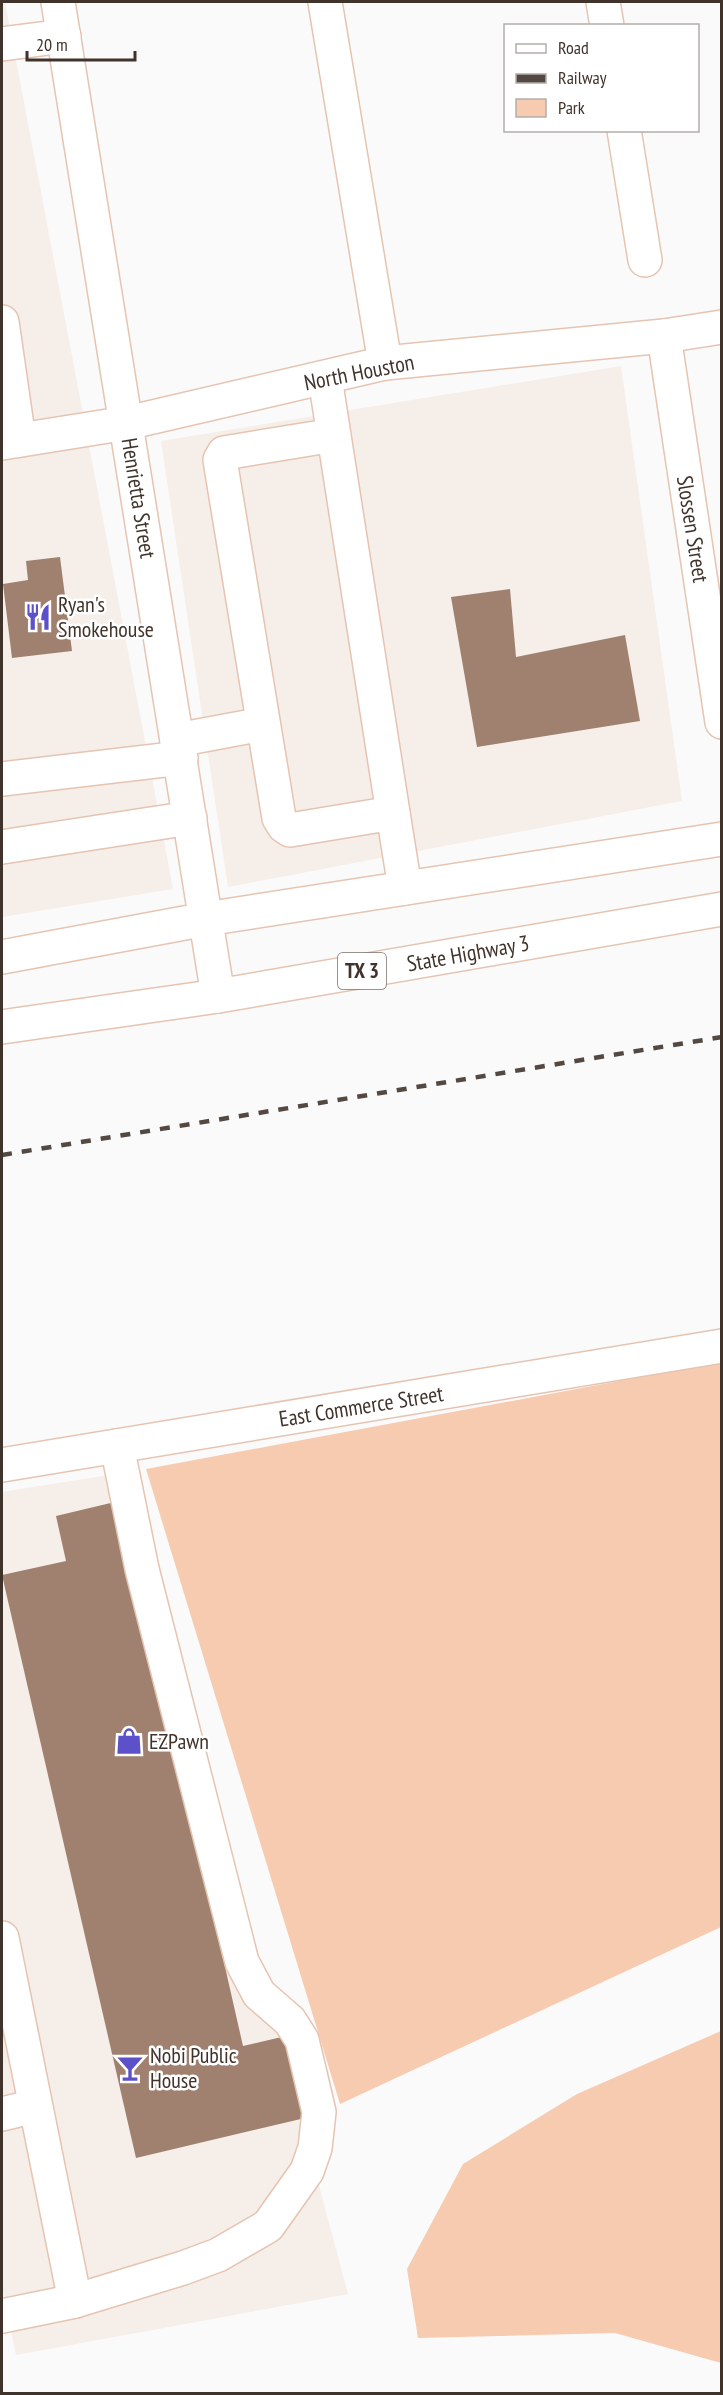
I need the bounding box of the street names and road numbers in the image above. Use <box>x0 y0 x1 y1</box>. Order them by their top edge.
street label: North Houston <box>302 348 416 396</box>
street label: Henrietta Street <box>116 436 162 560</box>
street label: Slossen Street <box>671 474 715 584</box>
street label: State Highway 3 <box>405 928 531 978</box>
road number: TX 3 <box>338 953 386 989</box>
street label: East Commerce Street <box>277 1379 445 1433</box>

